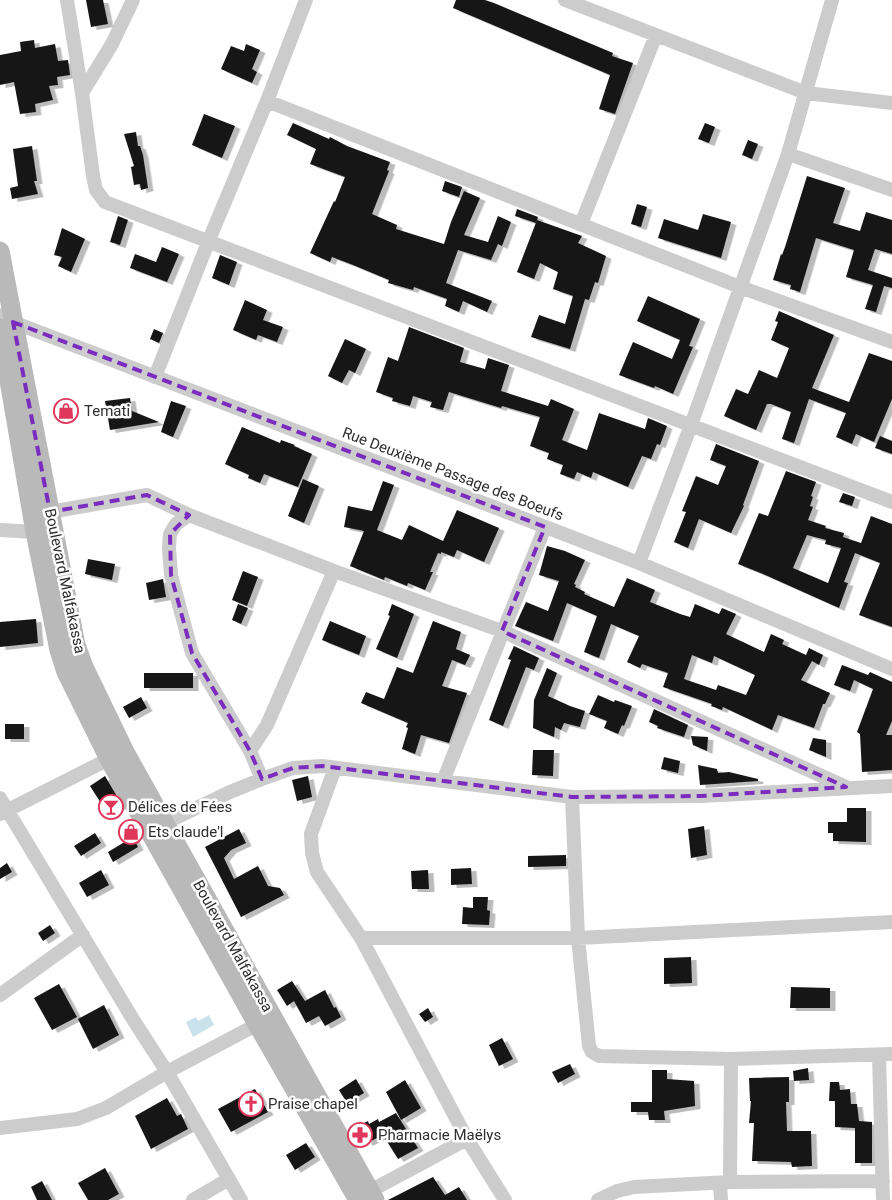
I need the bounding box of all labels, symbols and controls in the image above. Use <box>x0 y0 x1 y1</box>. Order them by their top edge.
shop icon: Temati <box>53 398 79 424</box>
place label: Temati <box>84 402 130 420</box>
street label: Rue Deuxième Passage des Boeufs <box>340 423 566 525</box>
street label: Boulevard Malfakassa <box>41 507 89 655</box>
bar icon: Délices de Fées <box>98 794 124 820</box>
place label: Délices de Fées <box>128 798 232 816</box>
shop icon: Ets claude'l <box>118 819 144 845</box>
place label: Ets claude'l <box>148 823 223 841</box>
street label: Boulevard Malfakassa <box>189 877 277 1015</box>
church icon: Praise chapel <box>238 1091 264 1117</box>
place label: Praise chapel <box>268 1095 358 1113</box>
pharmacy icon: Pharmacie Maëlys <box>347 1122 373 1148</box>
place label: Pharmacie Maëlys <box>378 1126 501 1144</box>

